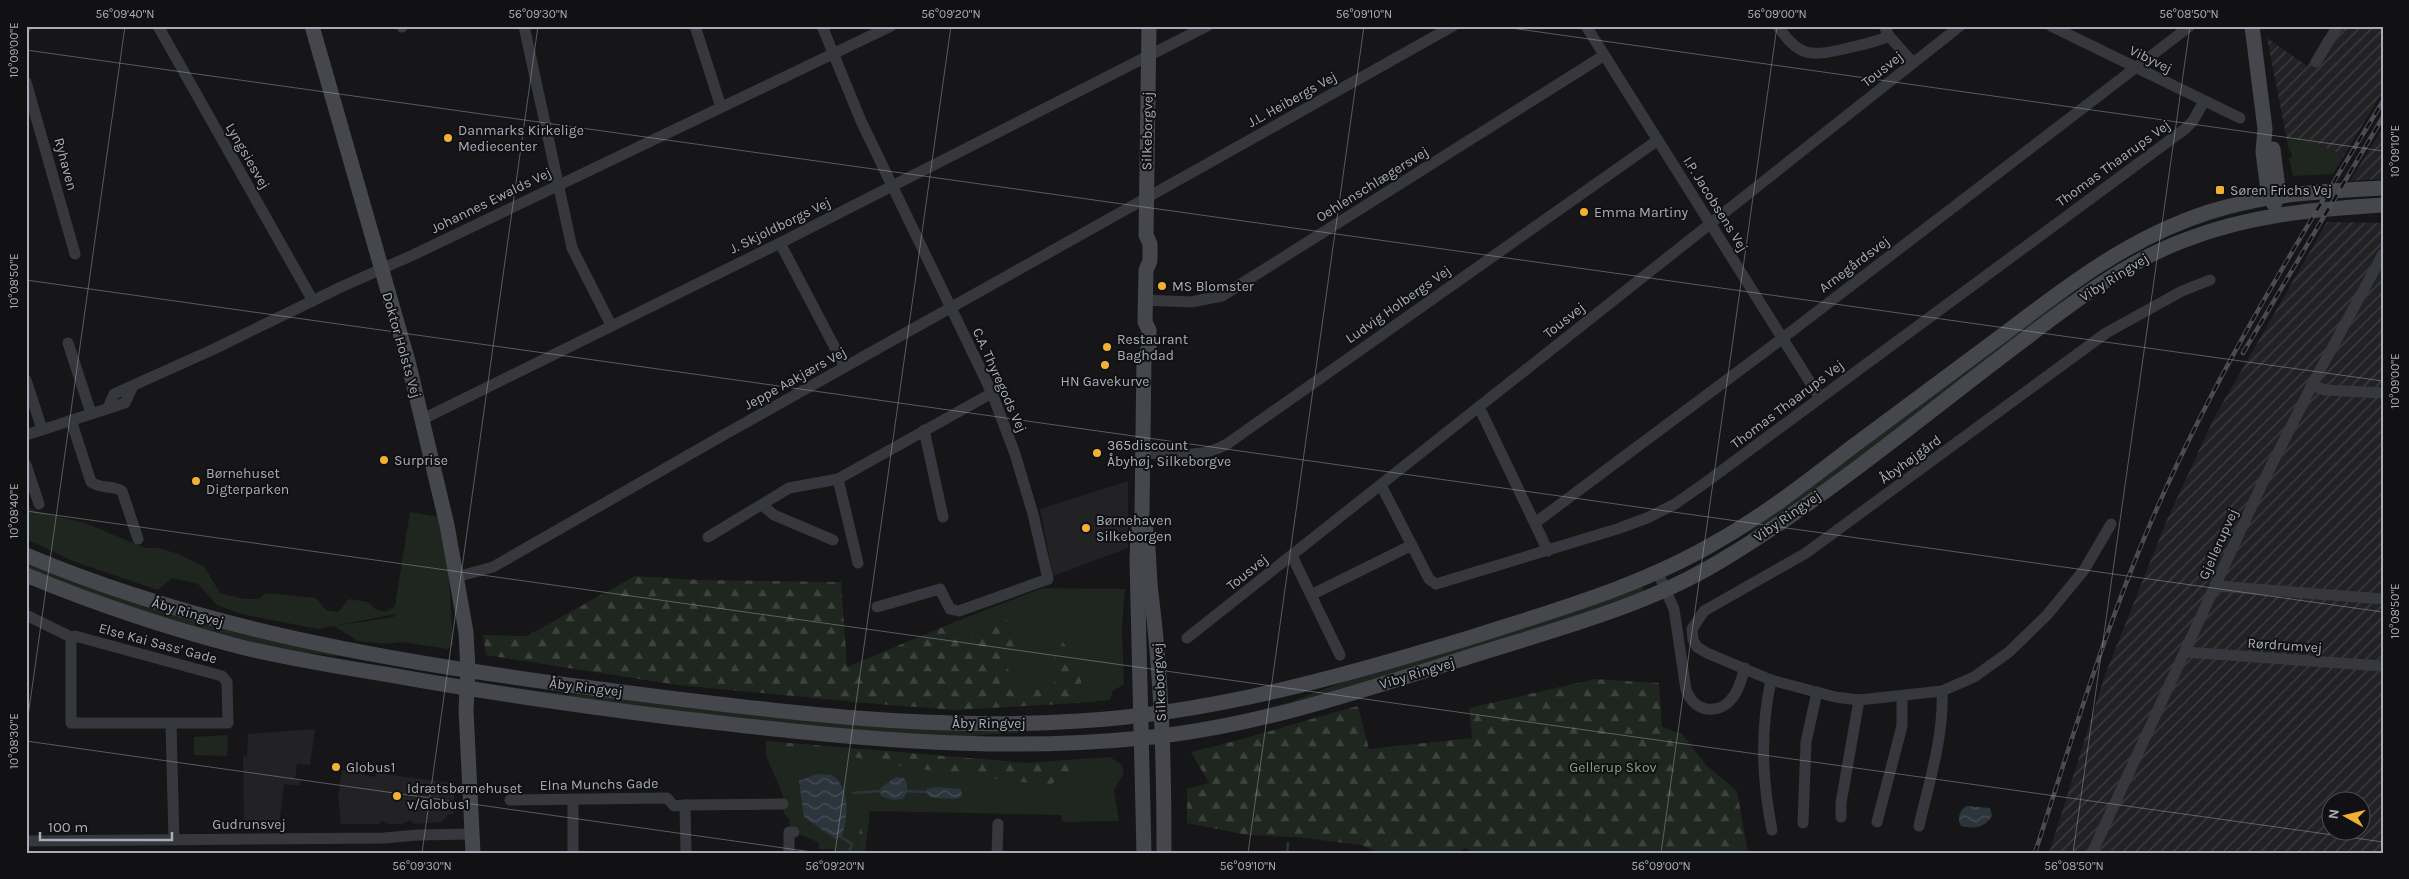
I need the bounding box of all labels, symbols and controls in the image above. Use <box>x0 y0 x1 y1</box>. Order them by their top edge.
text: 56°09'40"N <box>95 7 155 21</box>
text: 56°09'30"N <box>508 7 568 21</box>
text: 56°09'20"N <box>921 7 981 21</box>
text: 56°09'10"N <box>1336 7 1392 21</box>
text: 56°09'00"N <box>1747 7 1807 21</box>
text: 56°08'50"N <box>2159 7 2219 21</box>
text: 10°09'00"E <box>7 22 21 78</box>
street label: Vibyvej <box>2127 42 2175 77</box>
street label: Tousvej <box>1858 48 1906 91</box>
street label: J.L. Heibergs Vej <box>1245 68 1340 131</box>
street label: Silkeborgvej <box>1138 91 1157 171</box>
street label: Thomas Thaarups Vej <box>2053 116 2174 211</box>
street label: Lyngsiesvej <box>222 120 273 192</box>
place label: Danmarks Kirkelige Mediecenter <box>458 122 584 155</box>
text: 10°09'10"E <box>2388 125 2402 177</box>
marker: Danmarks Kirkelige Mediecenter <box>442 132 454 144</box>
street label: Ryhaven <box>50 136 81 192</box>
street label: Oehlenschlægersvej <box>1313 143 1432 226</box>
street label: I.P. Jacobsens Vej <box>1679 153 1752 255</box>
street label: Johannes Ewalds Vej <box>428 164 554 237</box>
place label: Søren Frichs Vej <box>2230 182 2332 199</box>
marker: Søren Frichs Vej <box>2214 184 2226 196</box>
street label: J. Skjoldborgs Vej <box>727 194 834 257</box>
place label: Emma Martiny <box>1594 204 1689 221</box>
marker: Emma Martiny <box>1578 206 1590 218</box>
street label: Arnegårdsvej <box>1816 232 1893 296</box>
street label: Viby Ringvej <box>2077 250 2152 305</box>
text: 10°08'50"E <box>7 253 21 309</box>
street label: Ludvig Holbergs Vej <box>1342 262 1454 347</box>
place label: MS Blomster <box>1172 278 1255 295</box>
marker: MS Blomster <box>1156 280 1168 292</box>
street label: Doktor Holsts Vej <box>378 290 425 400</box>
street label: Tousvej <box>1540 299 1588 342</box>
street label: C.A. Thyregods Vej <box>969 325 1030 435</box>
place label: Restaurant Baghdad <box>1117 331 1188 364</box>
marker: Restaurant Baghdad <box>1101 341 1113 353</box>
street label: Jeppe Aakjærs Vej <box>741 343 849 414</box>
text: 10°09'00"E <box>2388 353 2402 409</box>
street label: Thomas Thaarups Vej <box>1728 356 1847 452</box>
marker: HN Gavekurve <box>1099 359 1111 371</box>
place label: HN Gavekurve <box>1061 373 1149 390</box>
street label: Åbyhøjgård <box>1876 431 1945 488</box>
place label: 365discount Åbyhøj, Silkeborgve <box>1107 437 1231 470</box>
marker: 365discount Åbyhøj, Silkeborgve <box>1091 447 1103 459</box>
place label: Surprise <box>394 452 448 469</box>
marker: Surprise <box>378 454 390 466</box>
place label: Børnehuset Digterparken <box>206 465 289 498</box>
marker: Børnehuset Digterparken <box>190 475 202 487</box>
text: 10°08'40"E <box>7 483 21 539</box>
street label: Viby Ringvej <box>1751 487 1824 546</box>
street label: Gjellerupvej <box>2195 506 2242 582</box>
place label: Børnehaven Silkeborgen <box>1096 512 1172 545</box>
marker: Børnehaven Silkeborgen <box>1080 522 1092 534</box>
street label: Tousvej <box>1223 551 1271 594</box>
text: 10°08'50"E <box>2388 583 2402 639</box>
street label: Åby Ringvej <box>150 594 226 631</box>
street label: Else Kai Sass' Gade <box>97 620 219 667</box>
street label: Rørdrumvej <box>2247 634 2323 657</box>
street label: Silkeborgvej <box>1149 642 1170 722</box>
street label: Viby Ringvej <box>1377 654 1457 693</box>
street label: Åby Ringvej <box>548 675 624 700</box>
text: 10°08'30"E <box>7 713 21 769</box>
street label: Åby Ringvej <box>952 715 1026 732</box>
place label: Globus1 <box>346 759 395 776</box>
park label: Gellerup Skov <box>1569 759 1657 776</box>
marker: Globus1 <box>330 761 342 773</box>
street label: Elna Munchs Gade <box>540 775 658 794</box>
place label: Idrætsbørnehuset v/Globus1 <box>407 780 522 813</box>
marker: Idrætsbørnehuset v/Globus1 <box>391 790 403 802</box>
north arrow <box>2322 792 2372 842</box>
text: N <box>2325 808 2343 820</box>
scale bar <box>40 809 172 841</box>
street label: Gudrunsvej <box>212 816 286 833</box>
text: 100 m <box>48 818 88 836</box>
text: 56°09'30"N <box>392 859 452 873</box>
text: 56°09'20"N <box>805 859 865 873</box>
text: 56°09'10"N <box>1220 859 1276 873</box>
text: 56°09'00"N <box>1631 859 1691 873</box>
text: 56°08'50"N <box>2044 859 2104 873</box>

